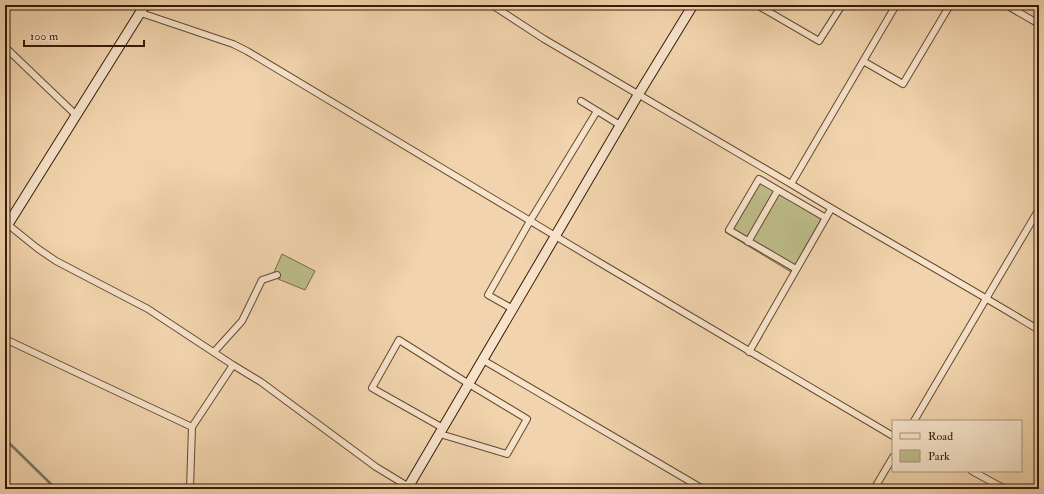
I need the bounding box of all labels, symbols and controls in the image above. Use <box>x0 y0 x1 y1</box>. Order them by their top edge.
scale bar <box>24 22 144 48</box>
text: 100 m <box>30 29 59 44</box>
legend <box>892 420 1022 472</box>
text: Road <box>928 429 953 444</box>
text: Park <box>928 449 950 464</box>

